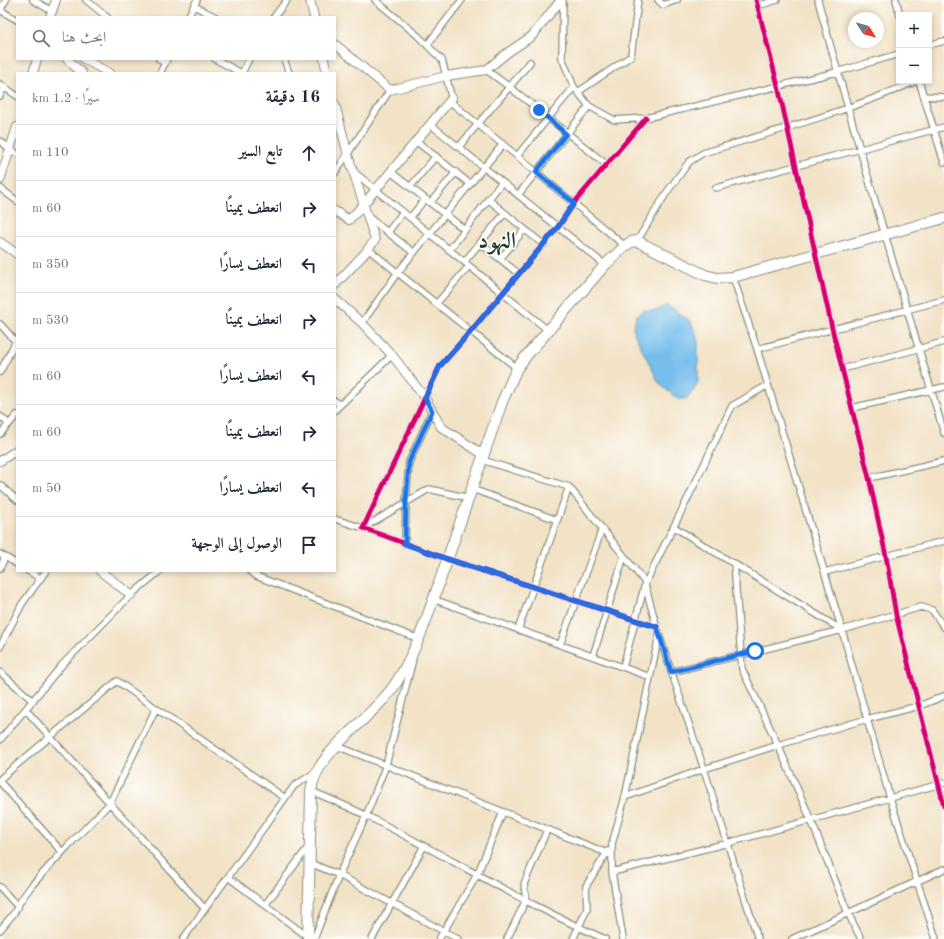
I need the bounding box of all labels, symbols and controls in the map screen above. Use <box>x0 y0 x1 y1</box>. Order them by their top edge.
north arrow <box>848 12 884 48</box>
map controls <box>896 12 932 84</box>
button: + <box>896 12 932 48</box>
search box <box>16 16 336 60</box>
icon: search <box>30 27 52 49</box>
text: ابحث هنا <box>62 31 106 46</box>
button: − <box>896 48 932 84</box>
text: 16 دقيقة <box>266 89 320 106</box>
text: سيرًا · 1.2 km <box>32 92 100 105</box>
route end <box>530 101 548 119</box>
icon: ahead <box>298 142 320 164</box>
text: تابع السير <box>239 145 282 160</box>
text: 110 m <box>32 146 69 159</box>
icon: right <box>298 198 320 220</box>
text: انعطف يمينًا <box>226 201 282 216</box>
text: 60 m <box>32 202 61 215</box>
district label: النهود <box>478 230 516 256</box>
icon: left <box>298 254 320 276</box>
text: انعطف يسارًا <box>220 257 282 272</box>
text: 350 m <box>32 258 69 271</box>
icon: right <box>298 310 320 332</box>
text: انعطف يمينًا <box>226 313 282 328</box>
text: 530 m <box>32 314 69 327</box>
icon: left <box>298 366 320 388</box>
text: انعطف يسارًا <box>220 369 282 384</box>
text: 60 m <box>32 370 61 383</box>
icon: right <box>298 422 320 444</box>
text: انعطف يمينًا <box>226 425 282 440</box>
text: 60 m <box>32 426 61 439</box>
icon: left <box>298 478 320 500</box>
text: انعطف يسارًا <box>220 481 282 496</box>
text: 50 m <box>32 482 61 495</box>
icon: arrive <box>298 534 320 556</box>
text: الوصول إلى الوجهة <box>191 537 282 552</box>
route start <box>746 642 764 660</box>

